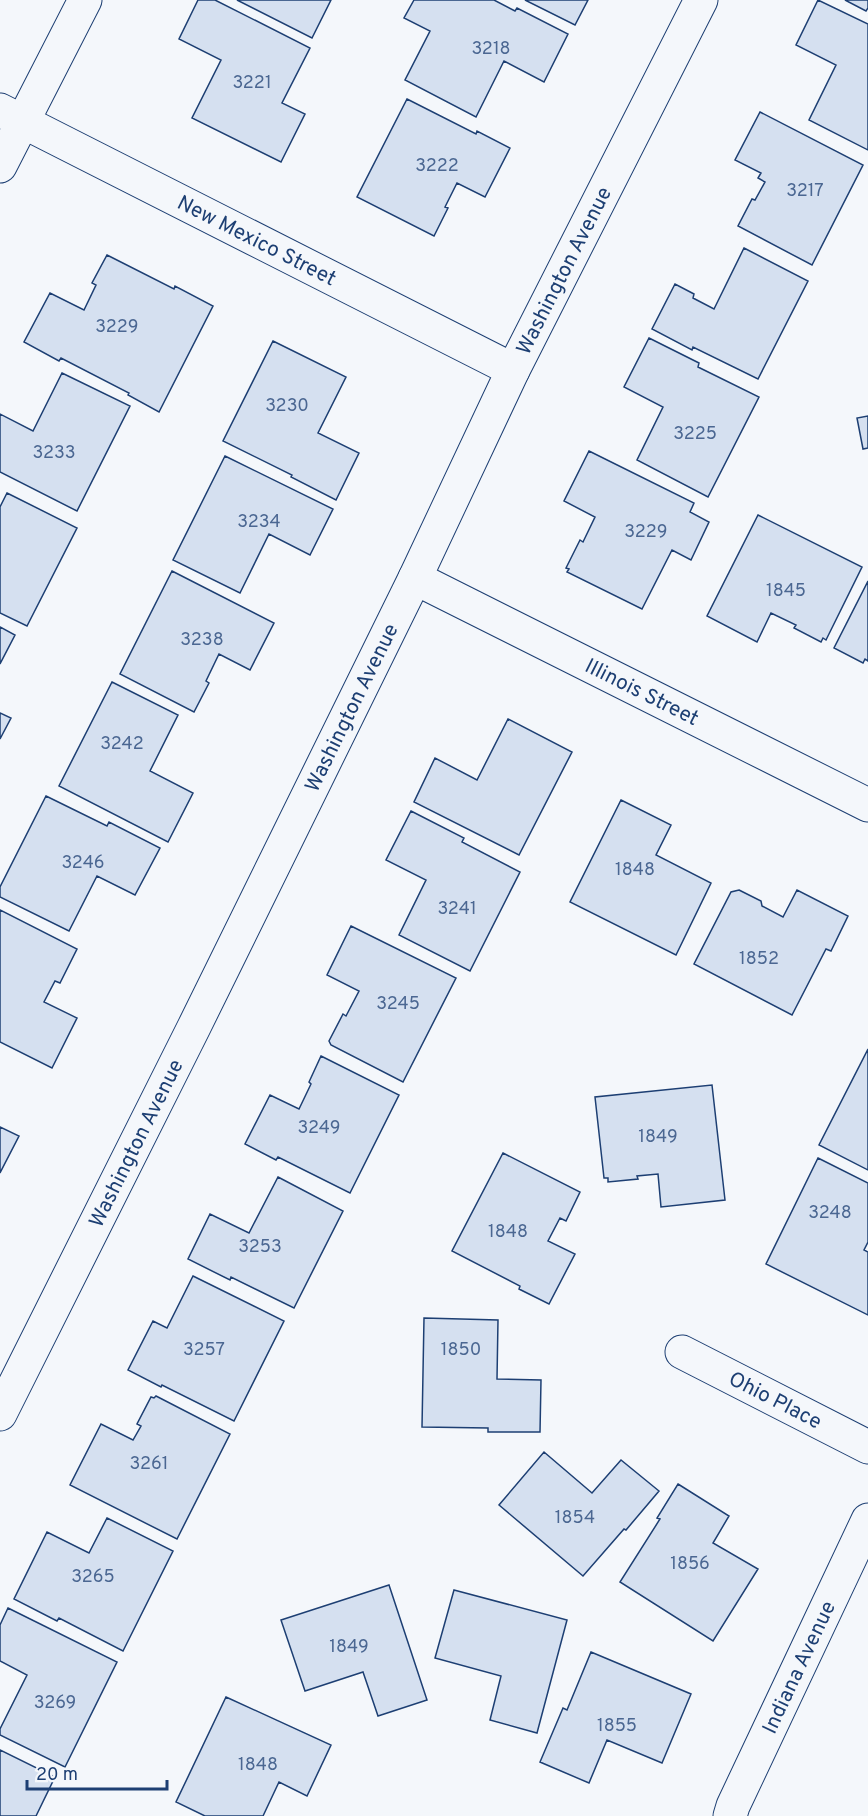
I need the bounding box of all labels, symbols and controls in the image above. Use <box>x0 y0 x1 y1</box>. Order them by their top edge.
house number: 3218 <box>471 38 511 61</box>
house number: 3221 <box>232 72 272 95</box>
house number: 3222 <box>415 155 459 178</box>
house number: 3217 <box>786 180 824 203</box>
street label: Washington Avenue <box>511 183 619 360</box>
street label: New Mexico Street <box>172 190 340 293</box>
house number: 3229 <box>95 316 139 339</box>
house number: 3230 <box>265 395 309 418</box>
house number: 3225 <box>673 423 717 446</box>
house number: 3233 <box>32 442 76 465</box>
house number: 3234 <box>237 511 281 534</box>
house number: 3229 <box>624 521 668 544</box>
house number: 1845 <box>766 580 806 603</box>
street label: Washington Avenue <box>300 619 406 797</box>
house number: 3238 <box>180 629 224 652</box>
street label: Illinois Street <box>580 653 703 733</box>
house number: 3242 <box>100 733 144 756</box>
house number: 3246 <box>61 852 105 875</box>
house number: 1848 <box>615 859 655 882</box>
house number: 3241 <box>437 898 477 921</box>
house number: 1852 <box>739 948 779 971</box>
house number: 3245 <box>376 993 420 1016</box>
street label: Washington Avenue <box>84 1055 191 1232</box>
house number: 3249 <box>298 1117 340 1140</box>
house number: 1849 <box>638 1126 678 1149</box>
house number: 3248 <box>808 1202 852 1225</box>
house number: 1848 <box>488 1221 528 1244</box>
house number: 3253 <box>238 1236 282 1259</box>
house number: 3257 <box>183 1339 225 1362</box>
house number: 1850 <box>441 1339 481 1362</box>
street label: Ohio Place <box>724 1366 826 1436</box>
house number: 3261 <box>130 1453 168 1476</box>
house number: 1854 <box>555 1507 595 1530</box>
house number: 1856 <box>670 1553 710 1576</box>
house number: 3265 <box>71 1566 115 1589</box>
street label: Indiana Avenue <box>757 1597 843 1739</box>
house number: 1849 <box>329 1636 369 1659</box>
house number: 3269 <box>34 1692 76 1715</box>
house number: 1855 <box>597 1715 637 1738</box>
scale bar <box>27 1753 166 1791</box>
house number: 1848 <box>238 1754 278 1777</box>
text: 20 m <box>36 1764 78 1787</box>

